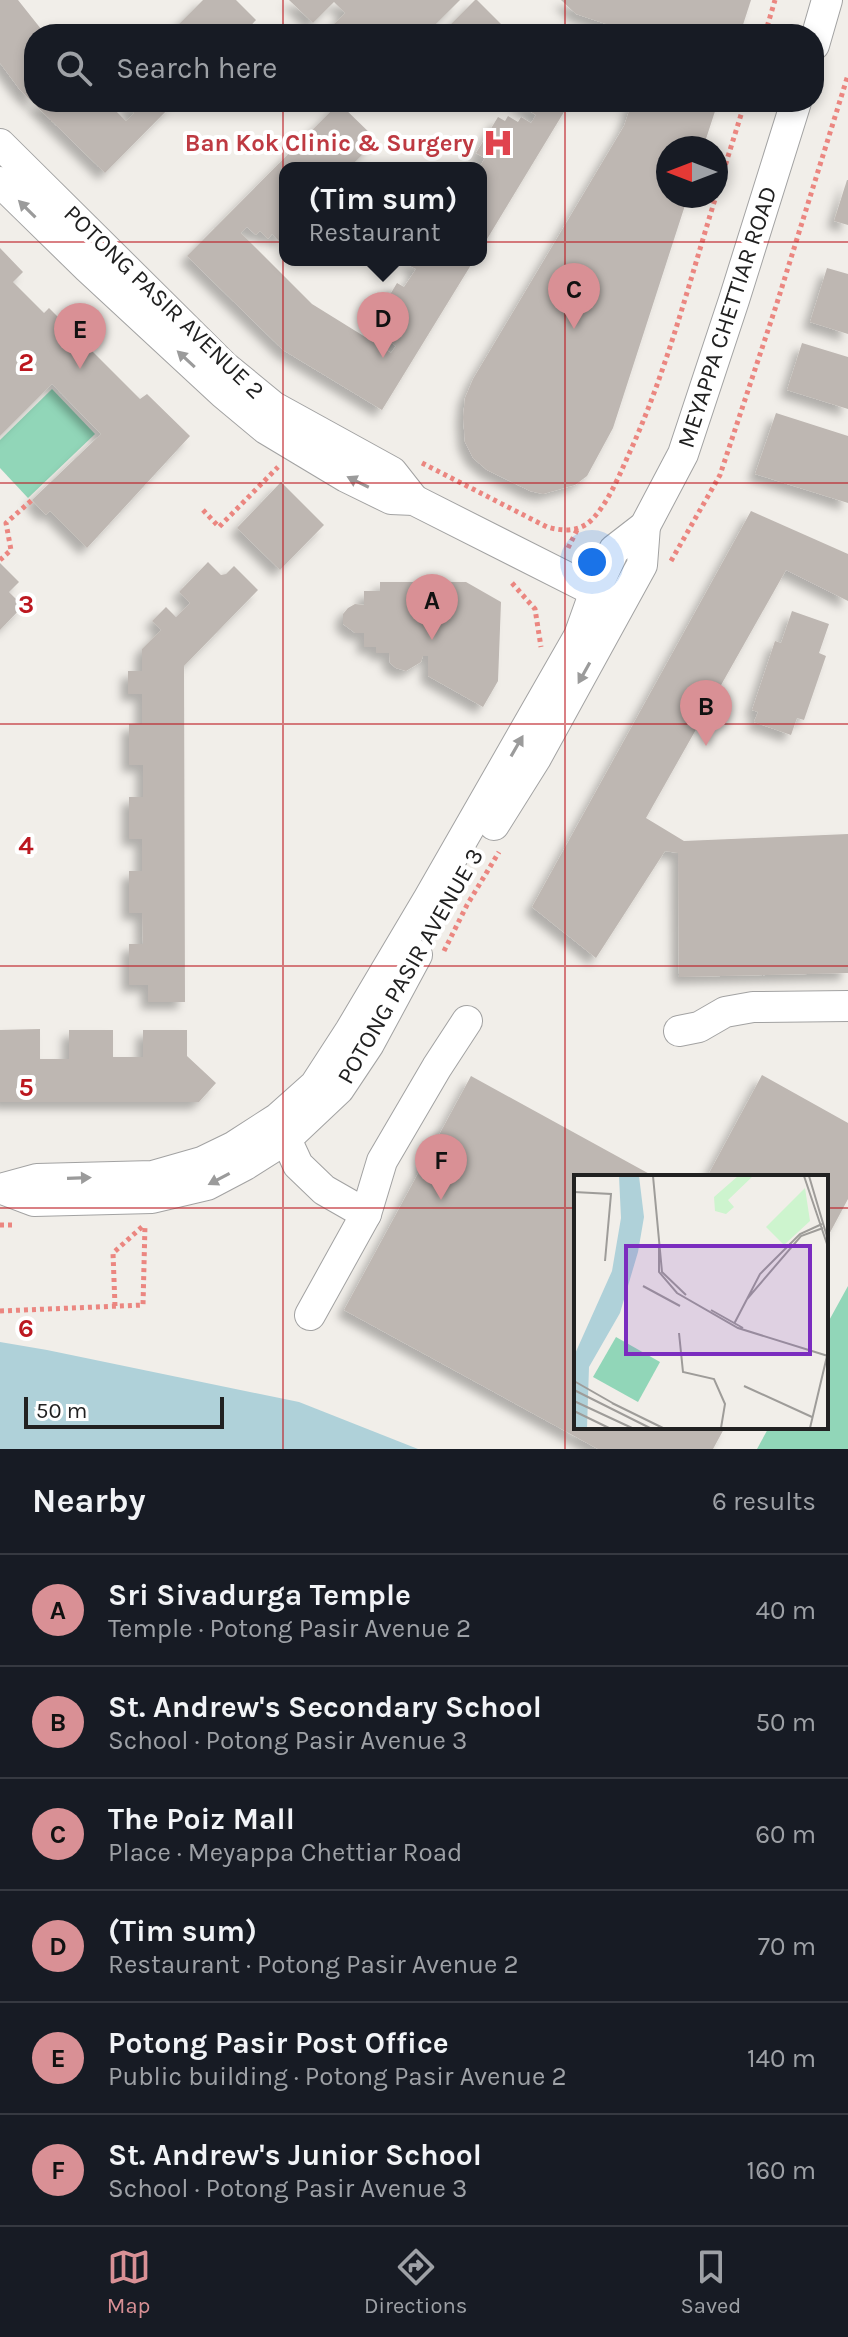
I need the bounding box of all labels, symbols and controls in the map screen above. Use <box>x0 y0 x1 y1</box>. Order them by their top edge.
search box <box>24 24 824 112</box>
icon: search <box>52 46 96 90</box>
text: Search here <box>116 50 277 86</box>
hospital icon: Ban Kok Clinic & Surgery <box>481 126 515 160</box>
place label: Ban Kok Clinic & Surgery <box>185 129 474 157</box>
north arrow <box>656 136 728 208</box>
popup <box>279 162 487 266</box>
text: (Tim sum) <box>309 181 457 217</box>
street label: MEYAPPA CHETTIAR ROAD <box>671 183 783 451</box>
street label: POTONG PASIR AVENUE 2 <box>58 199 270 405</box>
one-way arrow <box>18 200 37 219</box>
text: Restaurant <box>309 217 440 248</box>
pin: C <box>548 263 600 329</box>
pin: D <box>357 292 409 358</box>
pin: E <box>54 303 106 369</box>
text: 2 <box>18 347 34 378</box>
one-way arrow <box>177 351 196 369</box>
one-way arrow <box>346 475 369 489</box>
your location <box>572 542 612 582</box>
pin: A <box>406 574 458 640</box>
text: 3 <box>18 589 34 620</box>
one-way arrow <box>577 662 591 684</box>
pin: B <box>680 680 732 746</box>
one-way arrow <box>510 735 524 757</box>
text: 4 <box>18 830 34 861</box>
street label: POTONG PASIR AVENUE 3 <box>331 843 489 1089</box>
text: 5 <box>18 1072 34 1103</box>
pin: F <box>415 1134 467 1200</box>
one-way arrow <box>67 1171 92 1184</box>
one-way arrow <box>208 1172 231 1185</box>
inset map <box>574 1175 828 1429</box>
text: 6 <box>18 1313 34 1344</box>
scale bar <box>24 1393 224 1429</box>
text: 50 m <box>36 1398 87 1424</box>
text: Nearby <box>32 1481 146 1521</box>
text: 6 results <box>712 1486 816 1517</box>
text: Sri Sivadurga Temple <box>108 1577 411 1613</box>
text: A <box>50 1595 66 1626</box>
text: 40 m <box>756 1595 816 1626</box>
text: Temple · Potong Pasir Avenue 2 <box>108 1613 471 1644</box>
text: St. Andrew's Secondary School <box>108 1689 542 1725</box>
text: B <box>50 1707 66 1738</box>
text: 50 m <box>755 1707 816 1738</box>
text: School · Potong Pasir Avenue 3 <box>108 1725 467 1756</box>
text: The Poiz Mall <box>108 1801 295 1837</box>
text: C <box>50 1819 66 1850</box>
text: 60 m <box>755 1819 816 1850</box>
text: Place · Meyappa Chettiar Road <box>108 1837 462 1868</box>
text: (Tim sum) <box>108 1913 257 1949</box>
text: D <box>49 1931 67 1962</box>
text: 70 m <box>758 1931 816 1962</box>
text: Restaurant · Potong Pasir Avenue 2 <box>108 1949 519 1980</box>
text: Potong Pasir Post Office <box>108 2025 449 2061</box>
text: E <box>50 2043 66 2074</box>
text: 140 m <box>747 2043 816 2074</box>
text: Public building · Potong Pasir Avenue 2 <box>108 2061 566 2092</box>
text: St. Andrew's Junior School <box>108 2137 482 2173</box>
text: F <box>51 2155 65 2186</box>
text: 160 m <box>747 2155 816 2186</box>
text: School · Potong Pasir Avenue 3 <box>108 2173 467 2204</box>
tab: Map <box>107 2245 151 2319</box>
tab: Directions <box>364 2245 467 2319</box>
tab: Saved <box>681 2245 741 2319</box>

